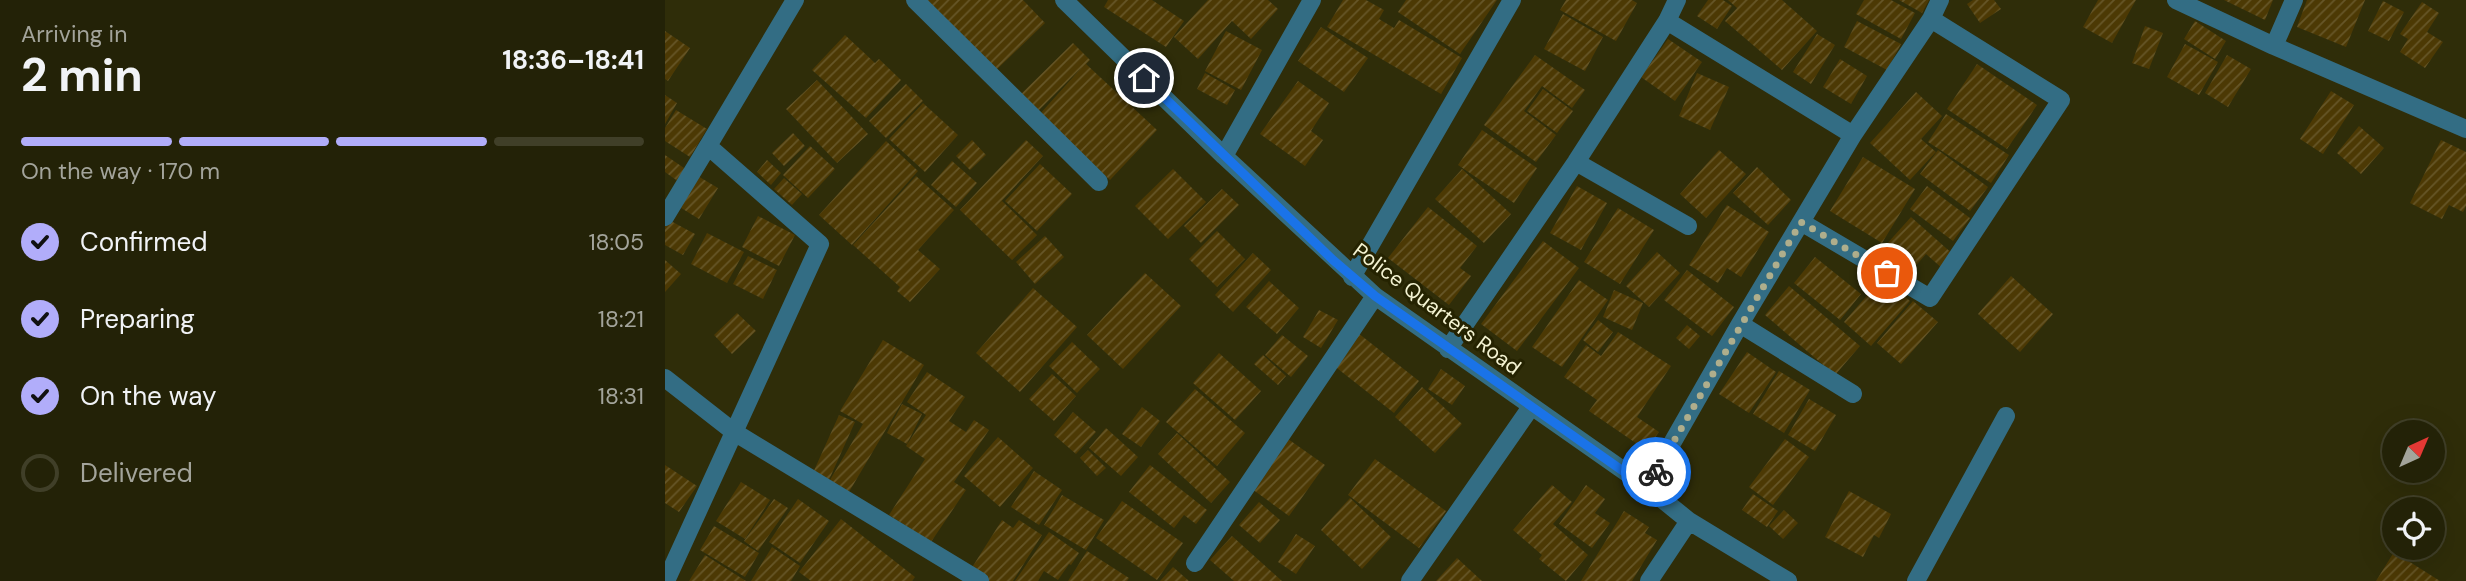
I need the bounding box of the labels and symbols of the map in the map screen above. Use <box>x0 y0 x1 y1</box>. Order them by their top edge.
pin <box>1114 48 1174 108</box>
street label: Police Quarters Road <box>1347 237 1527 381</box>
pin <box>1857 243 1917 303</box>
north arrow <box>2382 420 2445 483</box>
courier <box>1621 437 1691 507</box>

